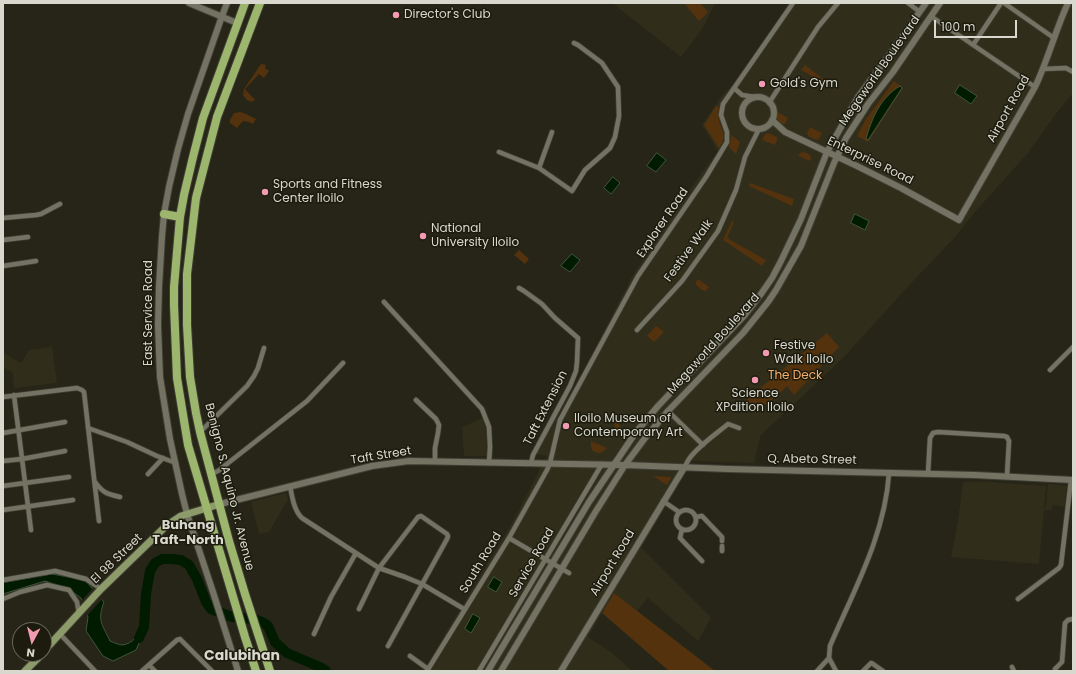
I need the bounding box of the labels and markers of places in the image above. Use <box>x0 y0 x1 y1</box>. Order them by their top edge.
place label: Director's Club <box>404 8 491 22</box>
marker: Director's Club <box>391 10 401 20</box>
place label: Gold's Gym <box>770 77 838 91</box>
marker: Gold's Gym <box>757 79 767 89</box>
place label: Sports and Fitness Center Iloilo <box>273 178 382 206</box>
marker: Sports and Fitness Center Iloilo <box>260 187 270 197</box>
place label: National University Iloilo <box>431 222 519 250</box>
marker: National University Iloilo <box>418 231 428 241</box>
place label: Festive Walk Iloilo <box>774 339 833 367</box>
marker: Festive Walk Iloilo <box>761 348 771 358</box>
marker: Science XPdition Iloilo <box>750 375 760 385</box>
place label: Science XPdition Iloilo <box>716 387 794 415</box>
place label: Iloilo Museum of Contemporary Art <box>574 412 683 440</box>
marker: Iloilo Museum of Contemporary Art <box>561 421 571 431</box>

